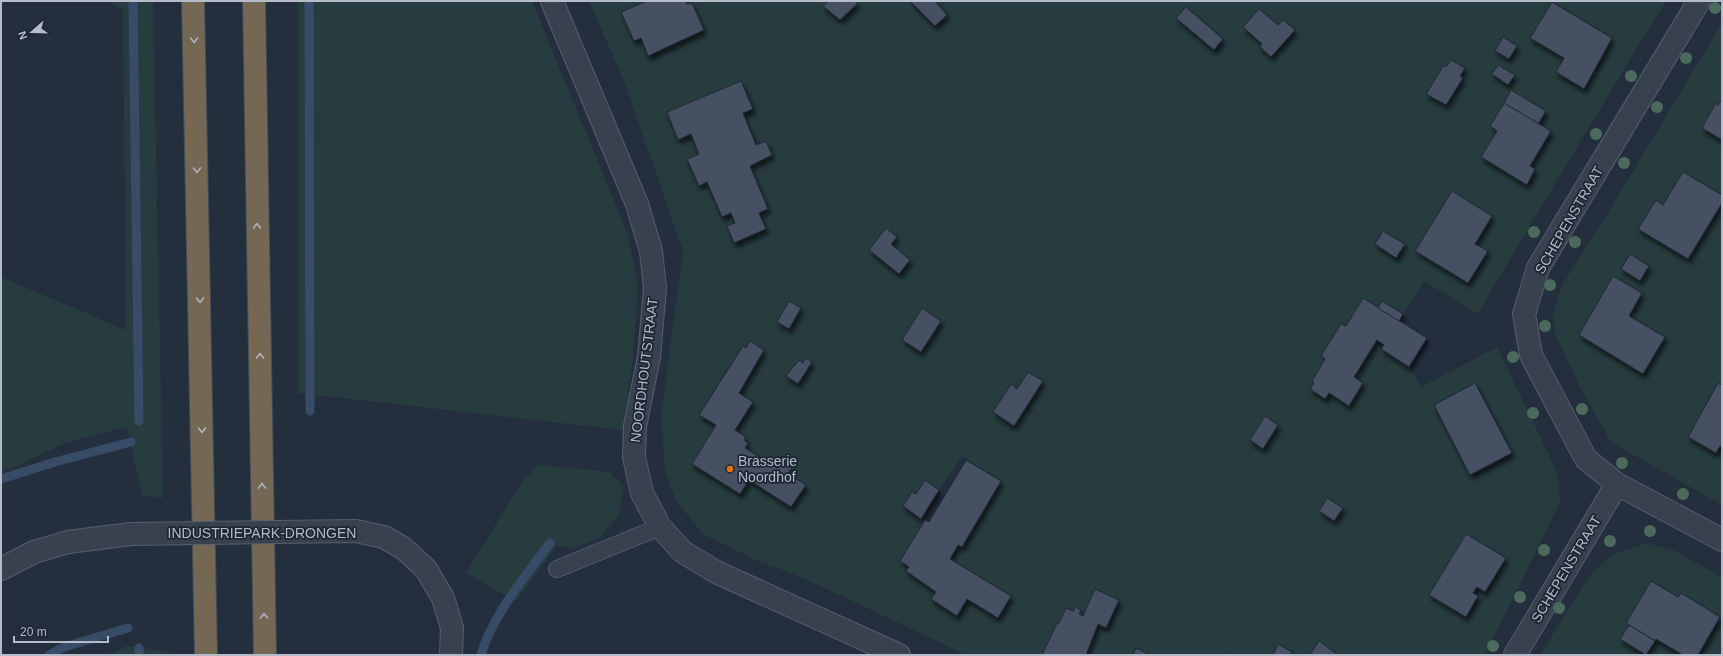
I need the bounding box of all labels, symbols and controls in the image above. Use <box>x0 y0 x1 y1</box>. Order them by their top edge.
north arrow <box>12 12 52 52</box>
text: N <box>16 30 30 41</box>
one-way arrow <box>190 37 198 43</box>
street label: SCHEPENSTRAAT <box>1532 163 1607 277</box>
one-way arrow <box>193 167 201 173</box>
one-way arrow <box>253 223 262 229</box>
street label: NOORDHOUTSTRAAT <box>627 296 661 443</box>
one-way arrow <box>195 297 204 303</box>
one-way arrow <box>256 353 264 359</box>
one-way arrow <box>198 427 206 433</box>
place label: Brasserie Noordhof <box>738 453 797 485</box>
marker: Brasserie Noordhof <box>725 464 735 474</box>
one-way arrow <box>258 483 266 489</box>
street label: SCHEPENSTRAAT <box>1528 512 1604 625</box>
street label: INDUSTRIEPARK-DRONGEN <box>168 525 356 541</box>
one-way arrow <box>260 613 268 619</box>
scale bar <box>14 618 108 644</box>
text: 20 m <box>20 625 47 639</box>

